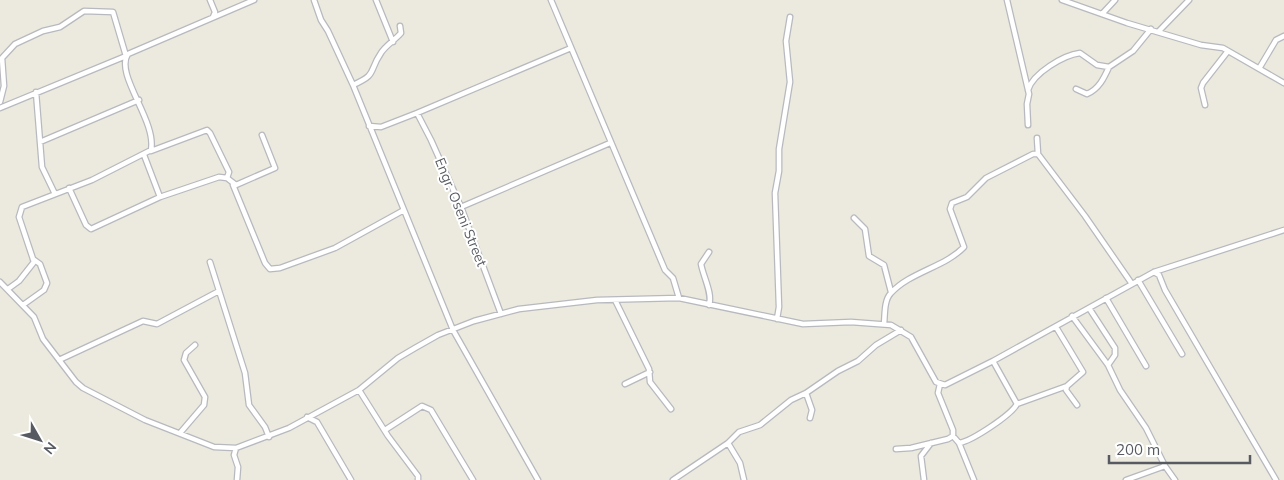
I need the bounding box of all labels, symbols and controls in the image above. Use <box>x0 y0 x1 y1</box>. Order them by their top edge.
street label: Engr. Oseni Street <box>431 155 491 269</box>
north arrow <box>15 415 65 465</box>
scale bar <box>1109 432 1250 464</box>
text: N <box>40 438 60 458</box>
text: 200 m <box>1116 440 1160 459</box>

